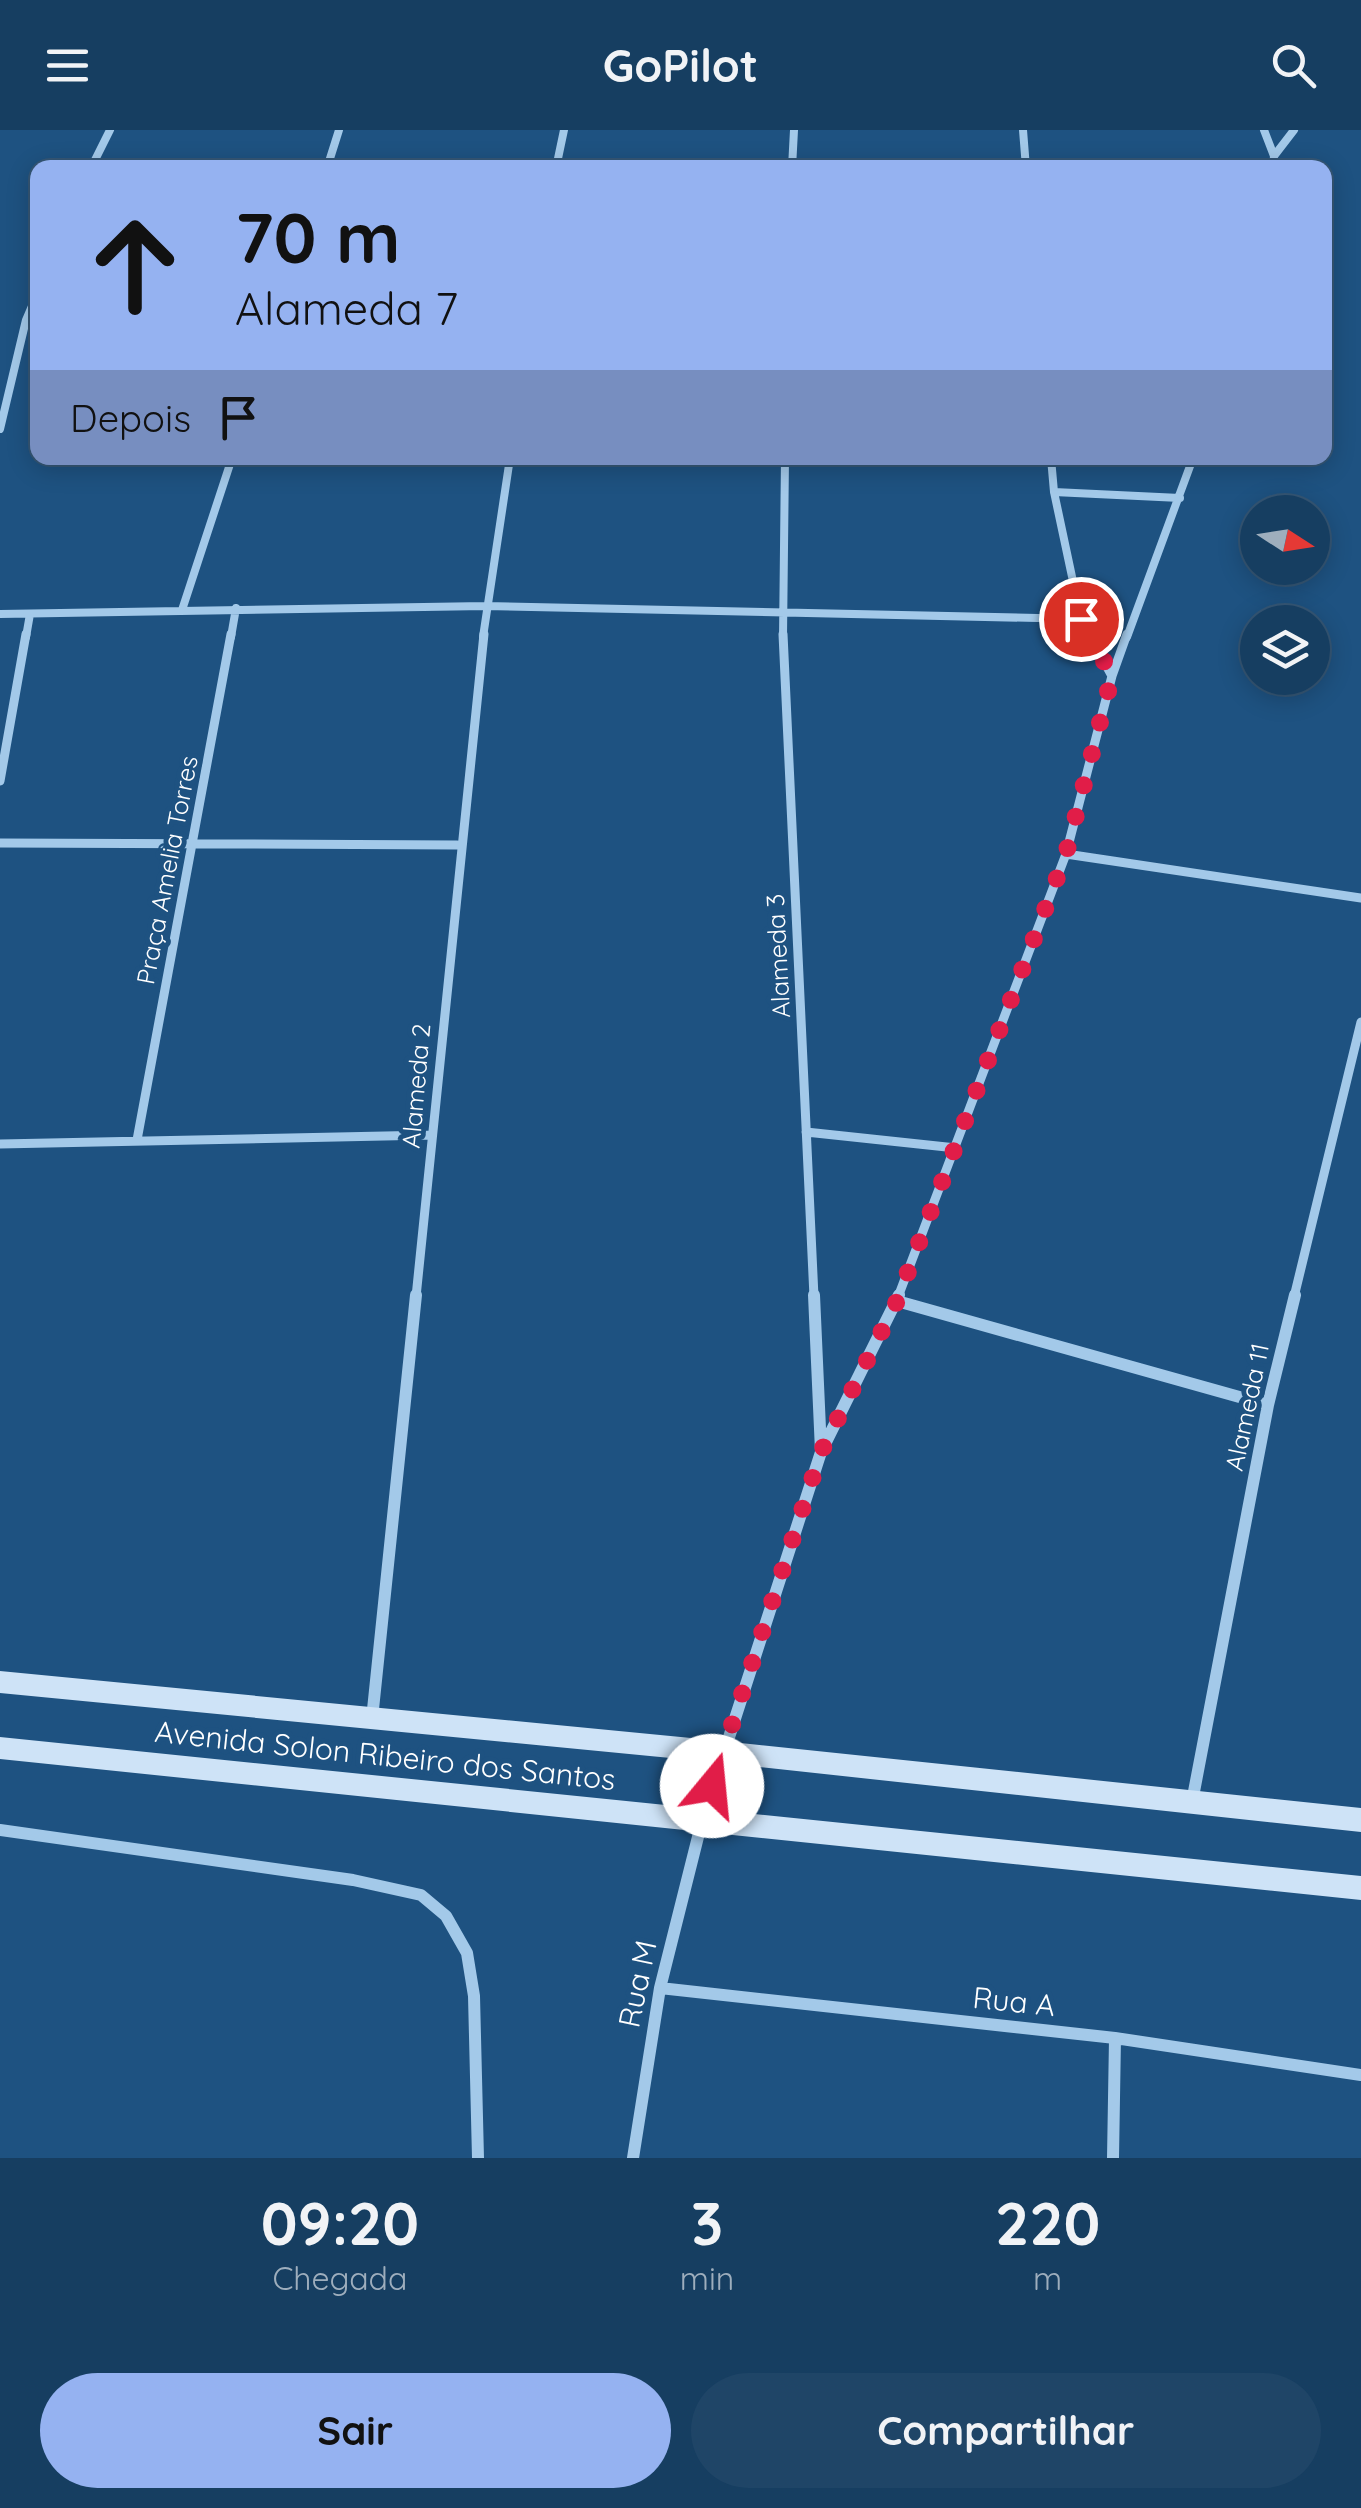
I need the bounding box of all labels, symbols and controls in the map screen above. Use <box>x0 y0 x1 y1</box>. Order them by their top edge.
text: GoPilot <box>603 37 758 93</box>
icon: menu <box>40 38 95 93</box>
icon: search <box>1266 38 1321 93</box>
text: 70 m <box>235 193 401 281</box>
icon: ahead <box>70 200 200 330</box>
text: Alameda 7 <box>235 280 458 336</box>
icon: arrive <box>211 390 266 445</box>
text: Depois <box>70 394 191 442</box>
north arrow <box>1240 495 1330 585</box>
map controls <box>1240 495 1330 695</box>
pin <box>1039 577 1124 662</box>
icon: arrive <box>1054 592 1109 647</box>
button: layers <box>1240 605 1330 695</box>
street label: Praça Amelia Torres <box>129 753 204 987</box>
street label: Alameda 3 <box>759 893 796 1019</box>
street label: Alameda 2 <box>395 1022 436 1150</box>
street label: Alameda 11 <box>1218 1340 1275 1474</box>
street label: Avenida Solon Ribeiro dos Santos <box>153 1712 617 1798</box>
position arrow <box>660 1734 764 1838</box>
street label: Rua M <box>609 1937 665 2031</box>
street label: Rua A <box>971 1978 1057 2024</box>
text: 09:20 <box>261 2185 419 2260</box>
text: 3 <box>691 2185 723 2260</box>
text: 220 <box>995 2185 1100 2260</box>
text: Chegada <box>272 2258 407 2298</box>
text: min <box>680 2258 734 2298</box>
text: m <box>1033 2258 1062 2298</box>
button: Sair <box>40 2373 671 2488</box>
button: Compartilhar <box>691 2373 1321 2488</box>

